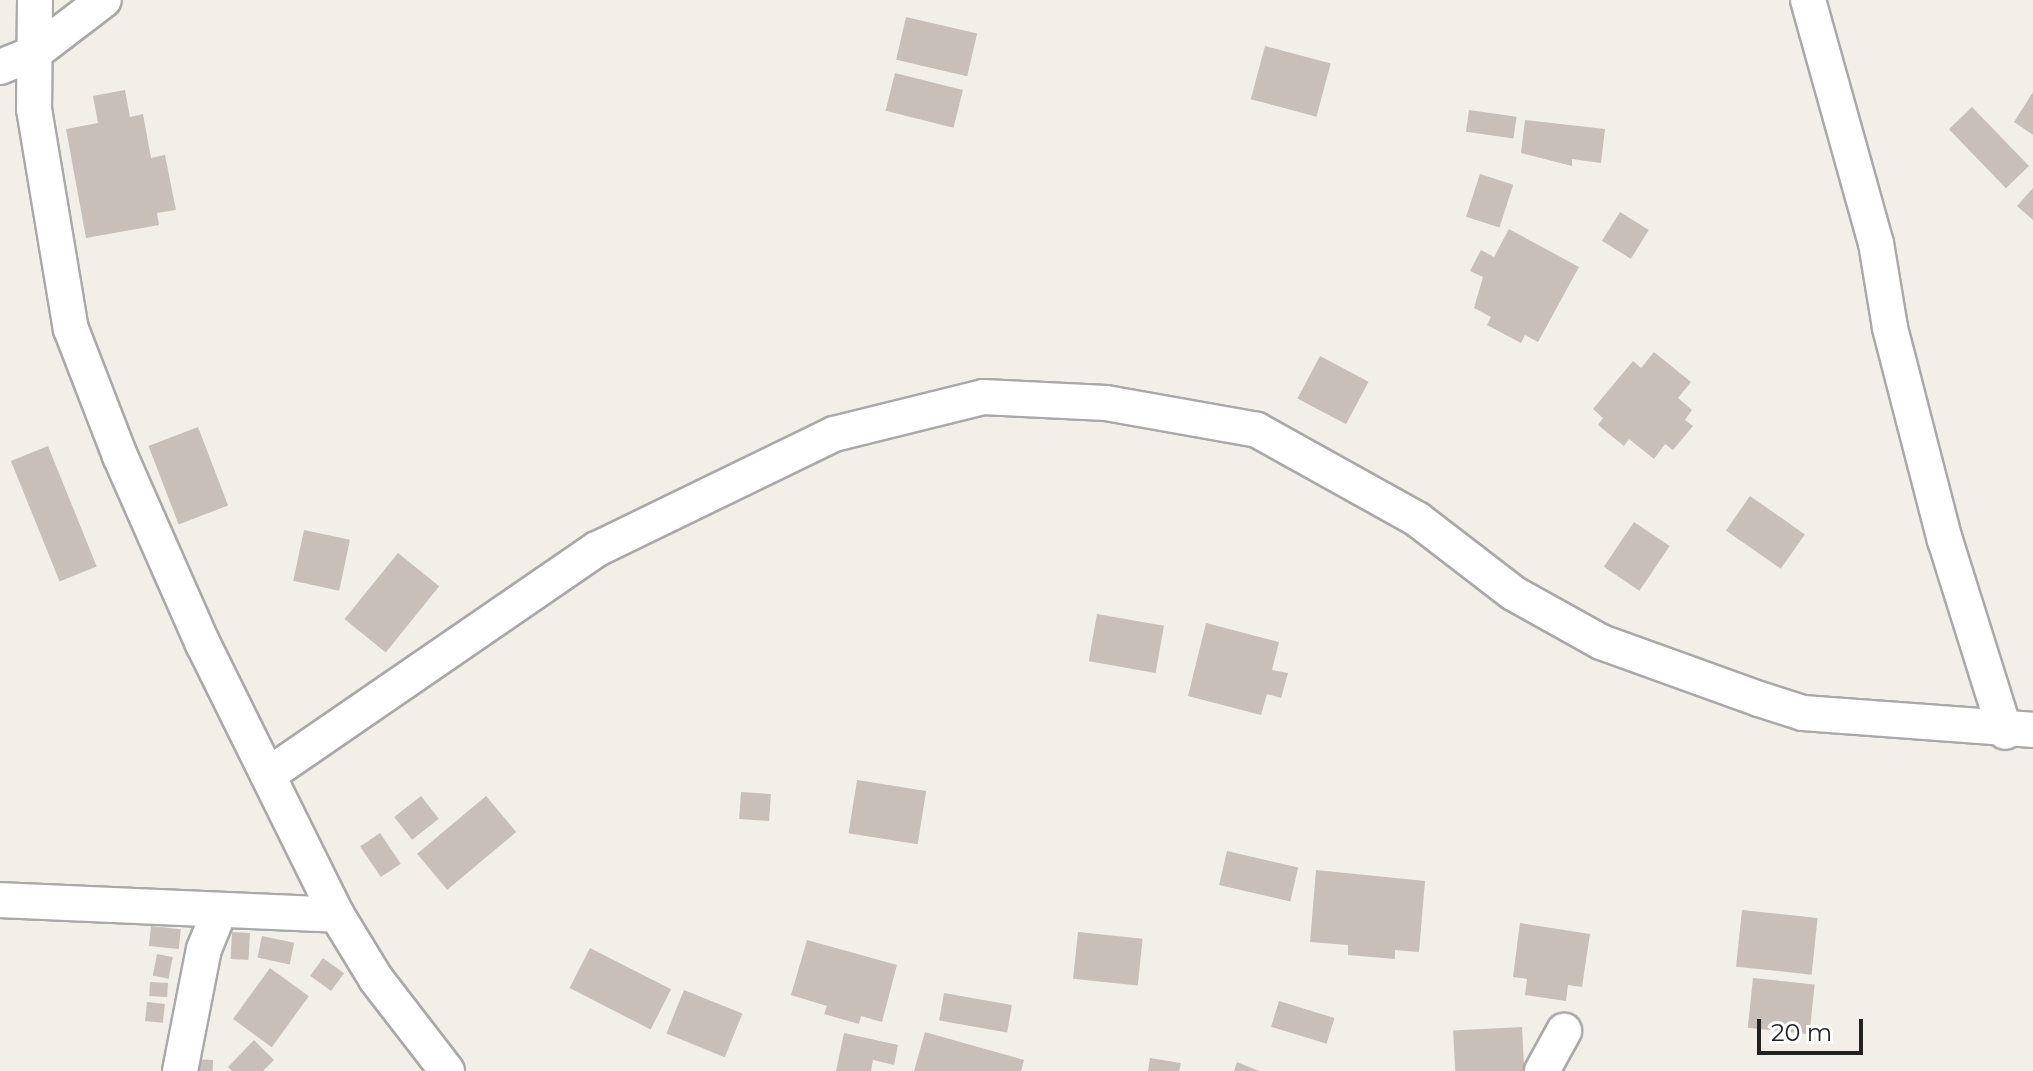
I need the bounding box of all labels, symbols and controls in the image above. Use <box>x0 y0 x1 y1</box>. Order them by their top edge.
scale bar <box>1761 1003 1867 1053</box>
text: 20 m <box>1771 1018 1832 1047</box>

